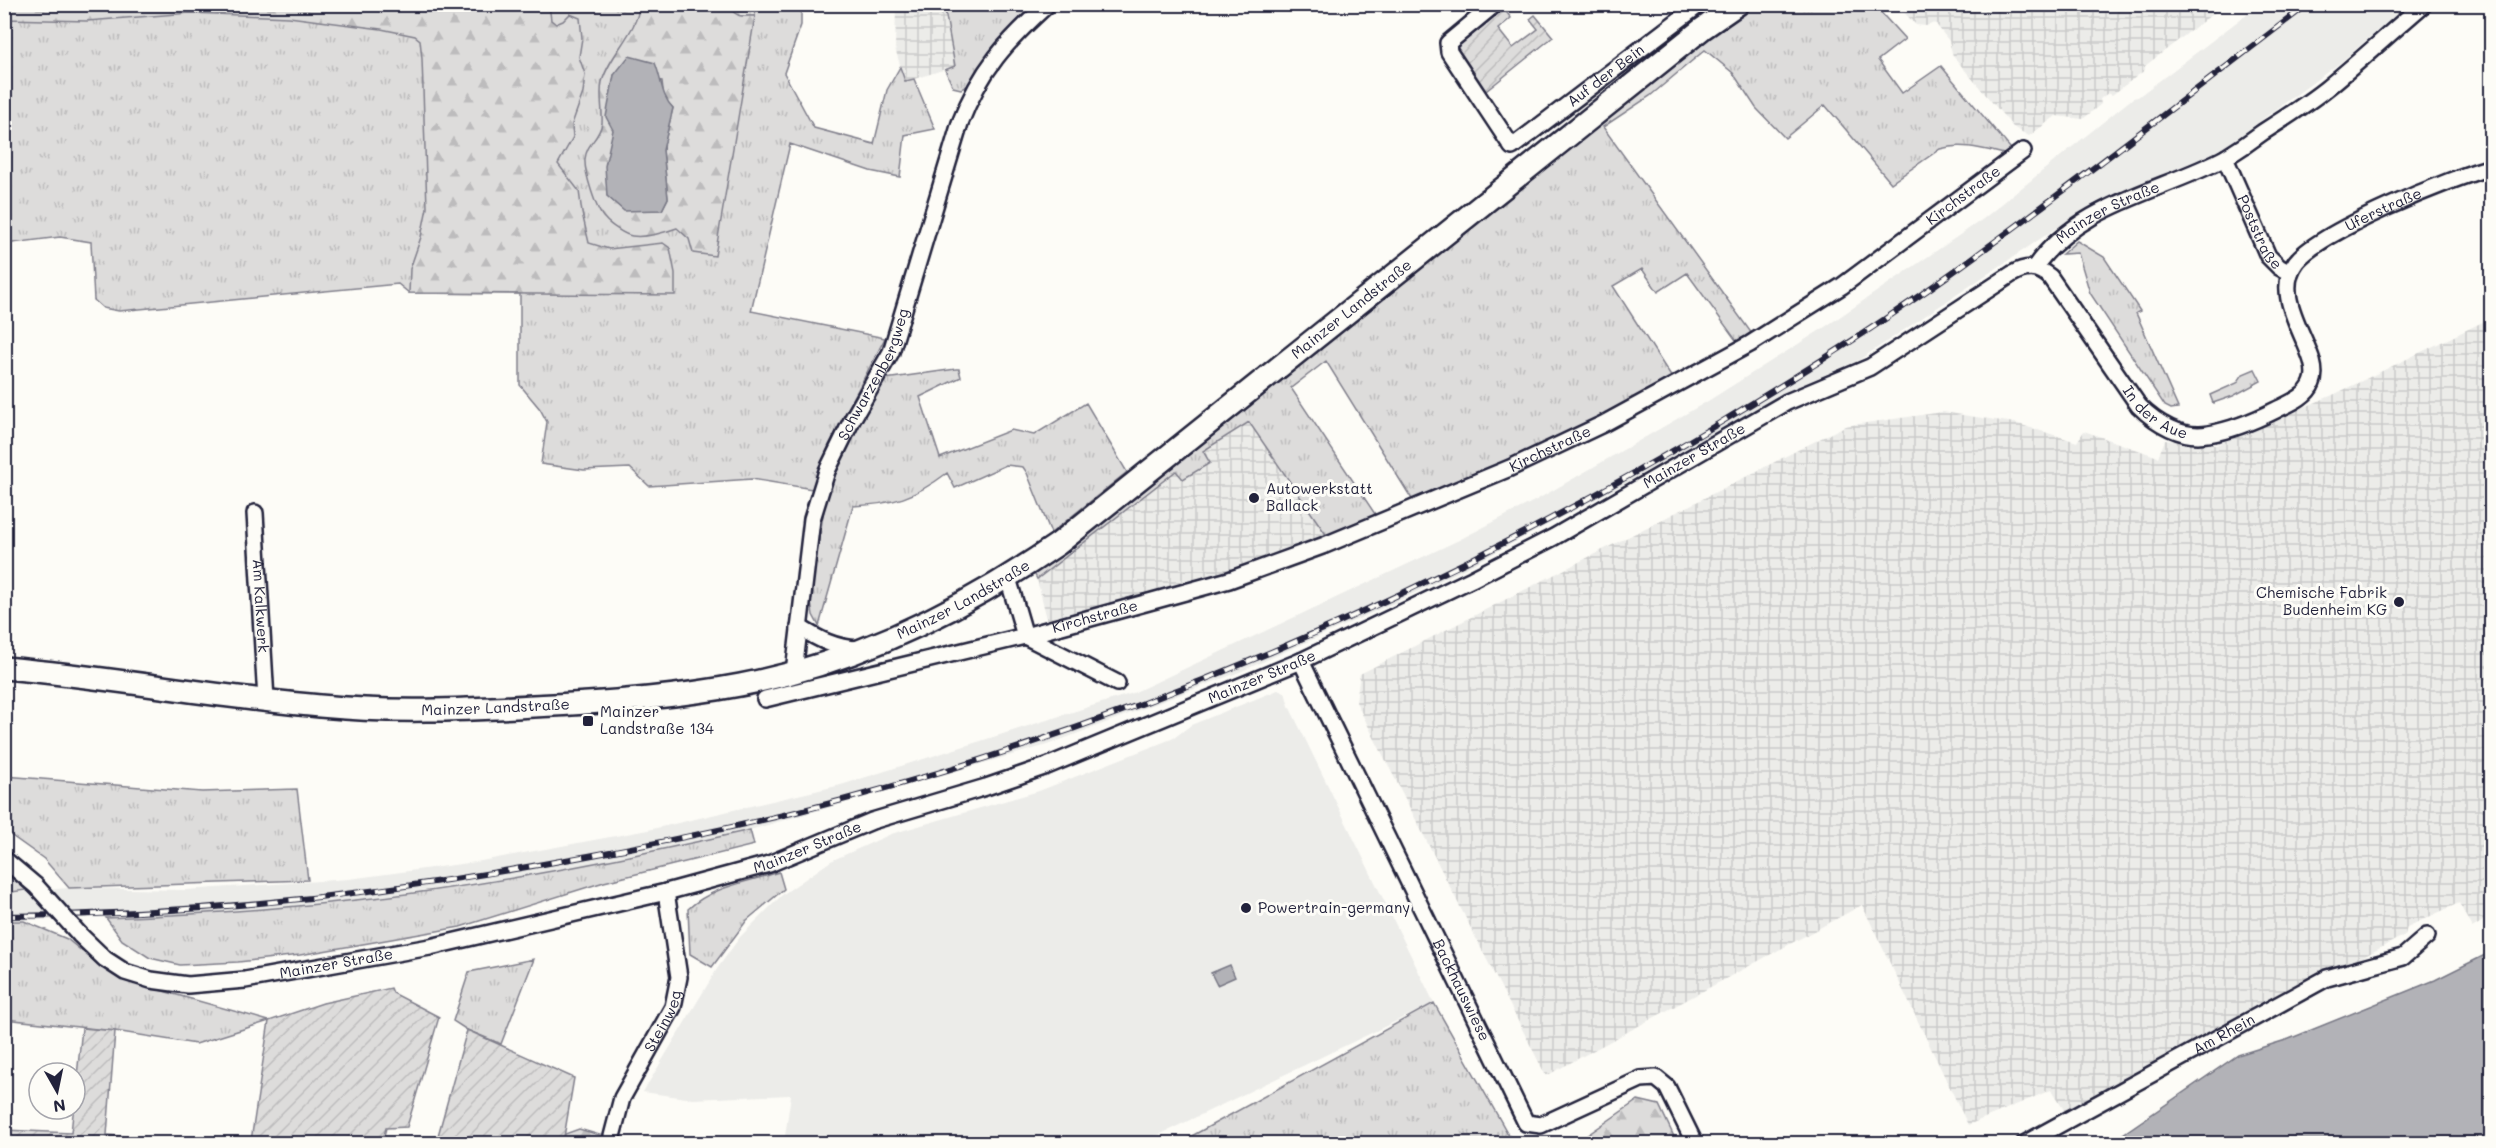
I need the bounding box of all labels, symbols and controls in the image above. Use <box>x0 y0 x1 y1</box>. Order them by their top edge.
street label: Auf der Bein <box>1563 39 1648 111</box>
street label: Kirchstraße <box>1921 160 2004 229</box>
street label: Mainzer Straße <box>2051 176 2162 248</box>
street label: Uferstraße <box>2341 182 2424 235</box>
street label: Poststraße <box>2233 191 2287 274</box>
street label: Mainzer Landstraße <box>1287 254 1415 363</box>
street label: Schwarzenbergweg <box>833 306 913 443</box>
street label: In der Aue <box>2119 381 2190 443</box>
street label: Mainzer Straße <box>1639 417 1748 492</box>
street label: Kirchstraße <box>1506 420 1594 476</box>
place label: Autowerkstatt Ballack <box>1266 478 1373 515</box>
marker: Autowerkstatt Ballack <box>1247 491 1261 505</box>
street label: Mainzer Landstraße <box>893 555 1033 643</box>
street label: Am Kalkwerk <box>249 558 274 653</box>
place label: Chemische Fabrik Budenheim KG <box>2256 582 2387 619</box>
street label: Kirchstraße <box>1049 595 1140 637</box>
marker: Chemische Fabrik Budenheim KG <box>2392 595 2406 609</box>
street label: Mainzer Straße <box>1205 644 1319 707</box>
street label: Mainzer Landstraße <box>421 693 570 719</box>
place label: Mainzer Landstraße 134 <box>600 701 714 738</box>
marker: Mainzer Landstraße 134 <box>581 714 595 728</box>
street label: Mainzer Straße <box>751 816 864 877</box>
place label: Powertrain-germany <box>1258 897 1410 917</box>
marker: Powertrain-germany <box>1239 901 1253 915</box>
street label: Backhauswiese <box>1429 935 1495 1044</box>
street label: Mainzer Straße <box>278 943 394 983</box>
street label: Steinweg <box>639 988 685 1055</box>
street label: Am Rhein <box>2189 1009 2258 1059</box>
north arrow <box>27 1061 87 1121</box>
text: N <box>52 1095 67 1118</box>

